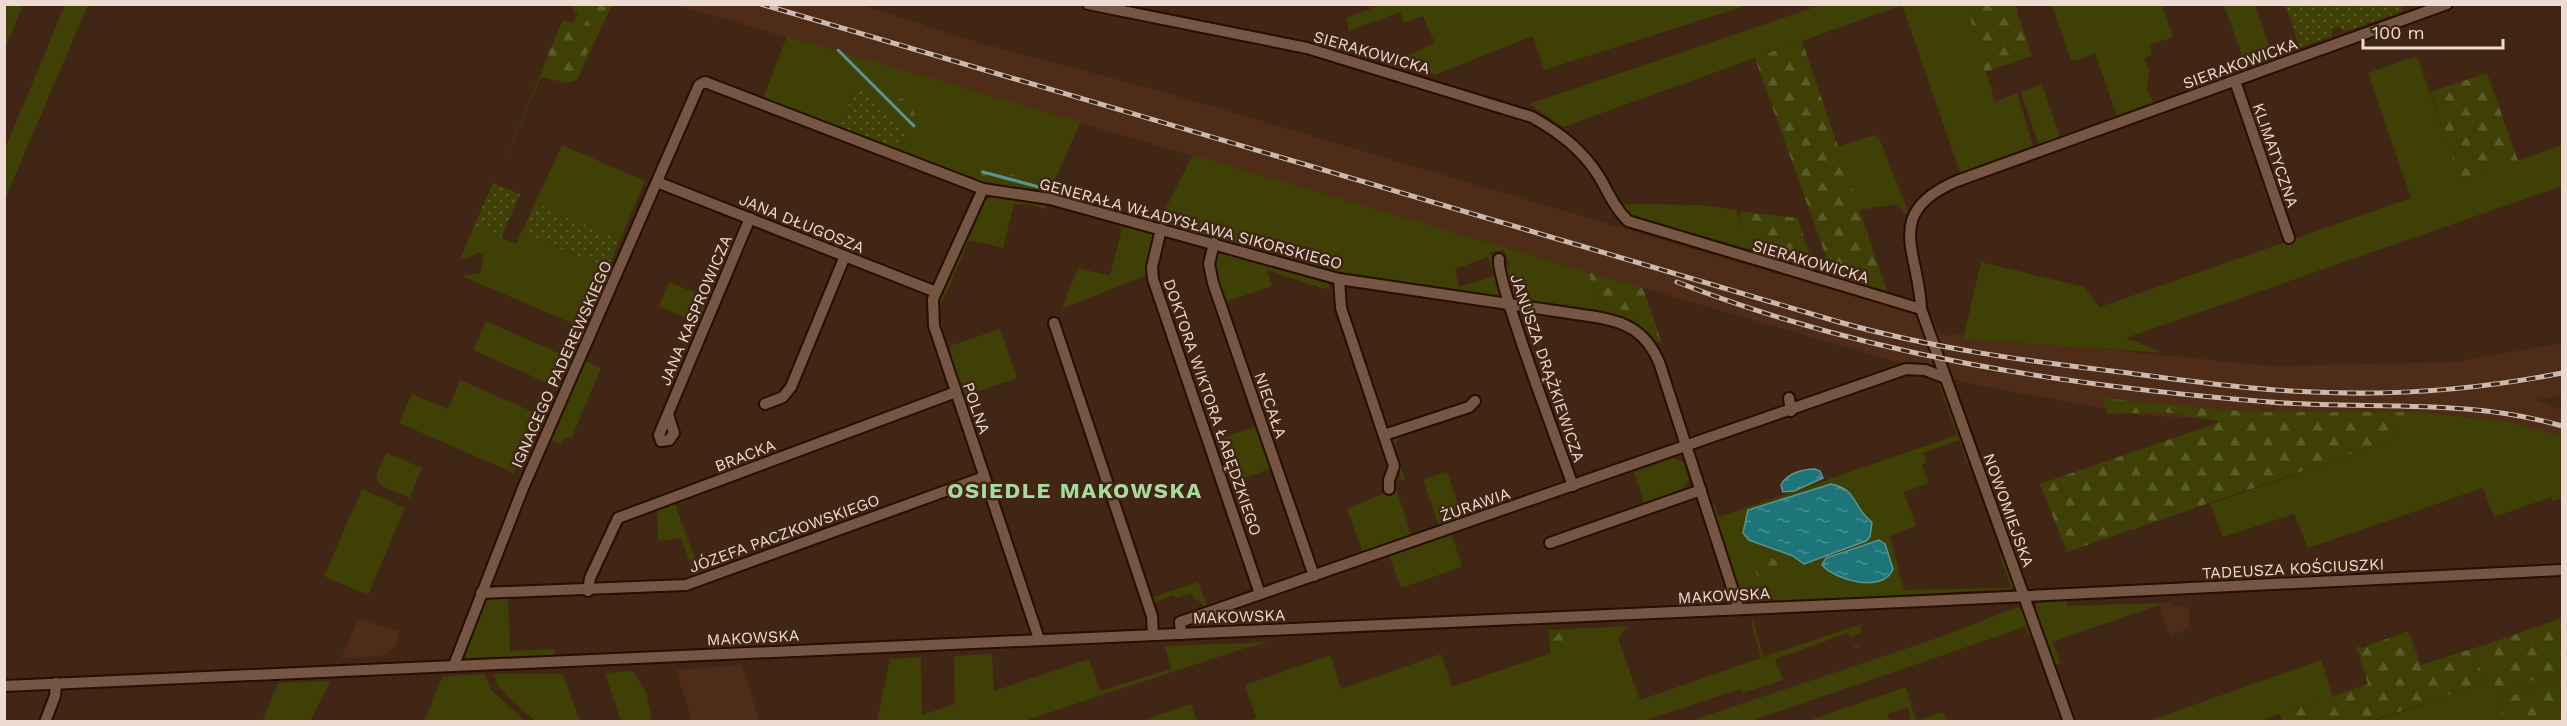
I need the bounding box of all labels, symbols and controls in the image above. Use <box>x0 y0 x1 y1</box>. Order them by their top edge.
scale bar <box>2363 12 2502 50</box>
text: 100 m <box>2372 22 2425 43</box>
street label: SIERAKOWICKA <box>1311 27 1433 78</box>
street label: SIERAKOWICKA <box>2180 34 2300 93</box>
street label: KLIMATYCZNA <box>2249 100 2302 210</box>
street label: GENERAŁA WŁADYSŁAWA SIKORSKIEGO <box>1037 174 1344 273</box>
street label: JANA DŁUGOSZA <box>736 190 868 257</box>
street label: JANA KASPROWICZA <box>655 232 736 388</box>
street label: SIERAKOWICKA <box>1750 236 1872 287</box>
street label: IGNACEGO PADEREWSKIEGO <box>507 258 616 471</box>
street label: JANUSZA DRĄŻKIEWICZA <box>1506 271 1589 465</box>
street label: DOKTORA WIKTORA ŁABĘDZKIEGO <box>1160 276 1266 538</box>
street label: NIECAŁA <box>1250 370 1291 441</box>
street label: POLNA <box>959 380 994 437</box>
street label: BRACKA <box>712 435 779 476</box>
street label: NOWOMIEJSKA <box>1979 451 2038 570</box>
district label: OSIEDLE MAKOWSKA <box>947 478 1203 503</box>
street label: ŻURAWIA <box>1438 484 1513 525</box>
street label: JÓZEFA PACZKOWSKIEGO <box>686 490 882 577</box>
street label: TADEUSZA KOŚCIUSZKI <box>2201 554 2385 583</box>
street label: MAKOWSKA <box>1677 584 1771 607</box>
street label: MAKOWSKA <box>1192 605 1286 628</box>
street label: MAKOWSKA <box>706 626 800 649</box>

